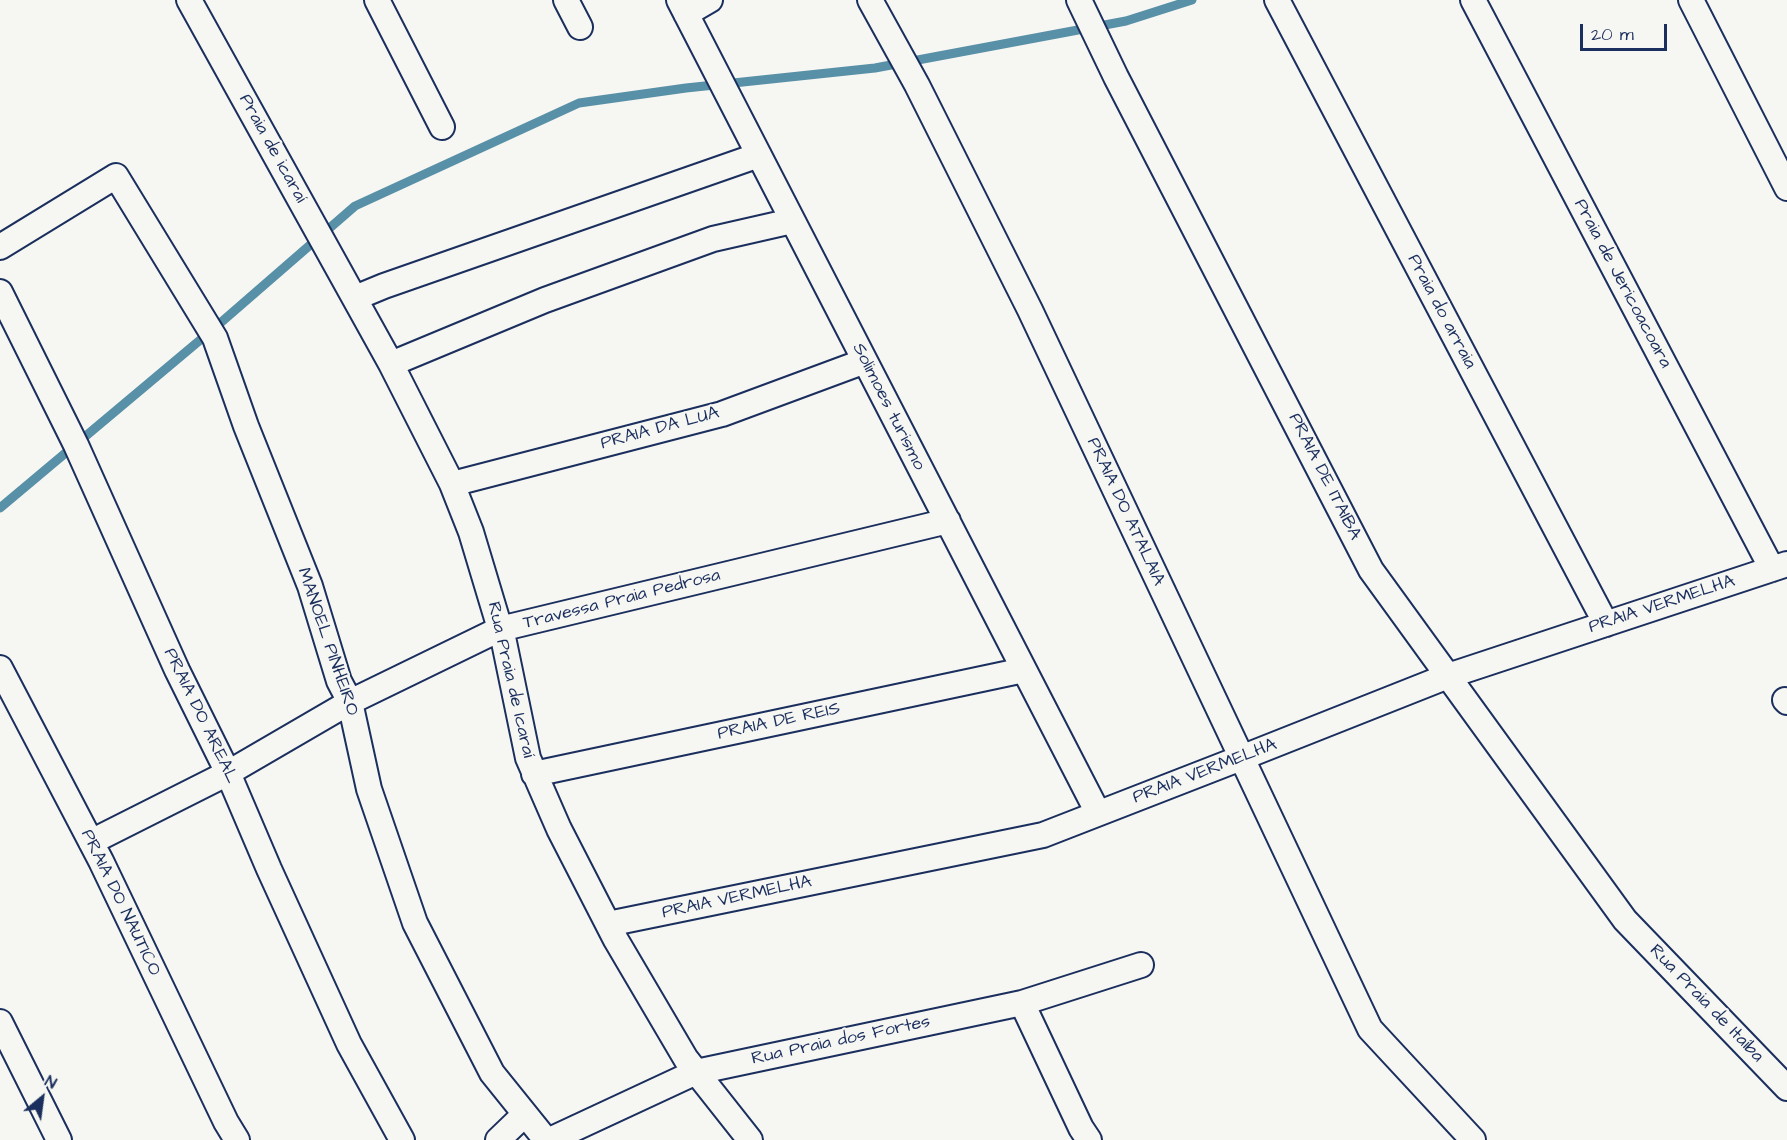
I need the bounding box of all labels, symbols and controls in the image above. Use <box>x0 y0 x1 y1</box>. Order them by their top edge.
scale bar <box>1583 12 1670 50</box>
text: 20 m <box>1591 22 1634 47</box>
street label: Praia de icaraí <box>233 91 311 207</box>
street label: Praia de Jericoacoara <box>1568 196 1676 372</box>
street label: Praia do arraia <box>1402 251 1480 373</box>
street label: Solimoes turismo <box>847 340 929 474</box>
street label: PRAIA DA LUA <box>598 403 722 455</box>
street label: PRAIA DE ITAIBA <box>1283 410 1365 544</box>
street label: PRAIA DO ATALAIA <box>1081 435 1169 589</box>
street label: MANOEL PINHEIRO <box>292 565 362 719</box>
street label: Travessa Praia Pedrosa <box>521 565 723 635</box>
street label: PRAIA VERMELHA <box>1586 571 1738 639</box>
street label: Rua Praia de Icaraí <box>482 600 538 760</box>
street label: PRAIA DO AREAL <box>158 645 242 787</box>
street label: PRAIA DE REIS <box>716 698 842 746</box>
street label: PRAIA VERMELHA <box>1130 735 1280 809</box>
street label: PRAIA DO NAUTICO <box>75 826 165 980</box>
street label: PRAIA VERMELHA <box>660 872 814 924</box>
street label: Rua Praia de Itaíba <box>1644 941 1768 1067</box>
street label: Rua Praia dos Fortes <box>750 1011 932 1071</box>
north arrow <box>12 1068 72 1128</box>
text: N <box>41 1070 60 1094</box>

